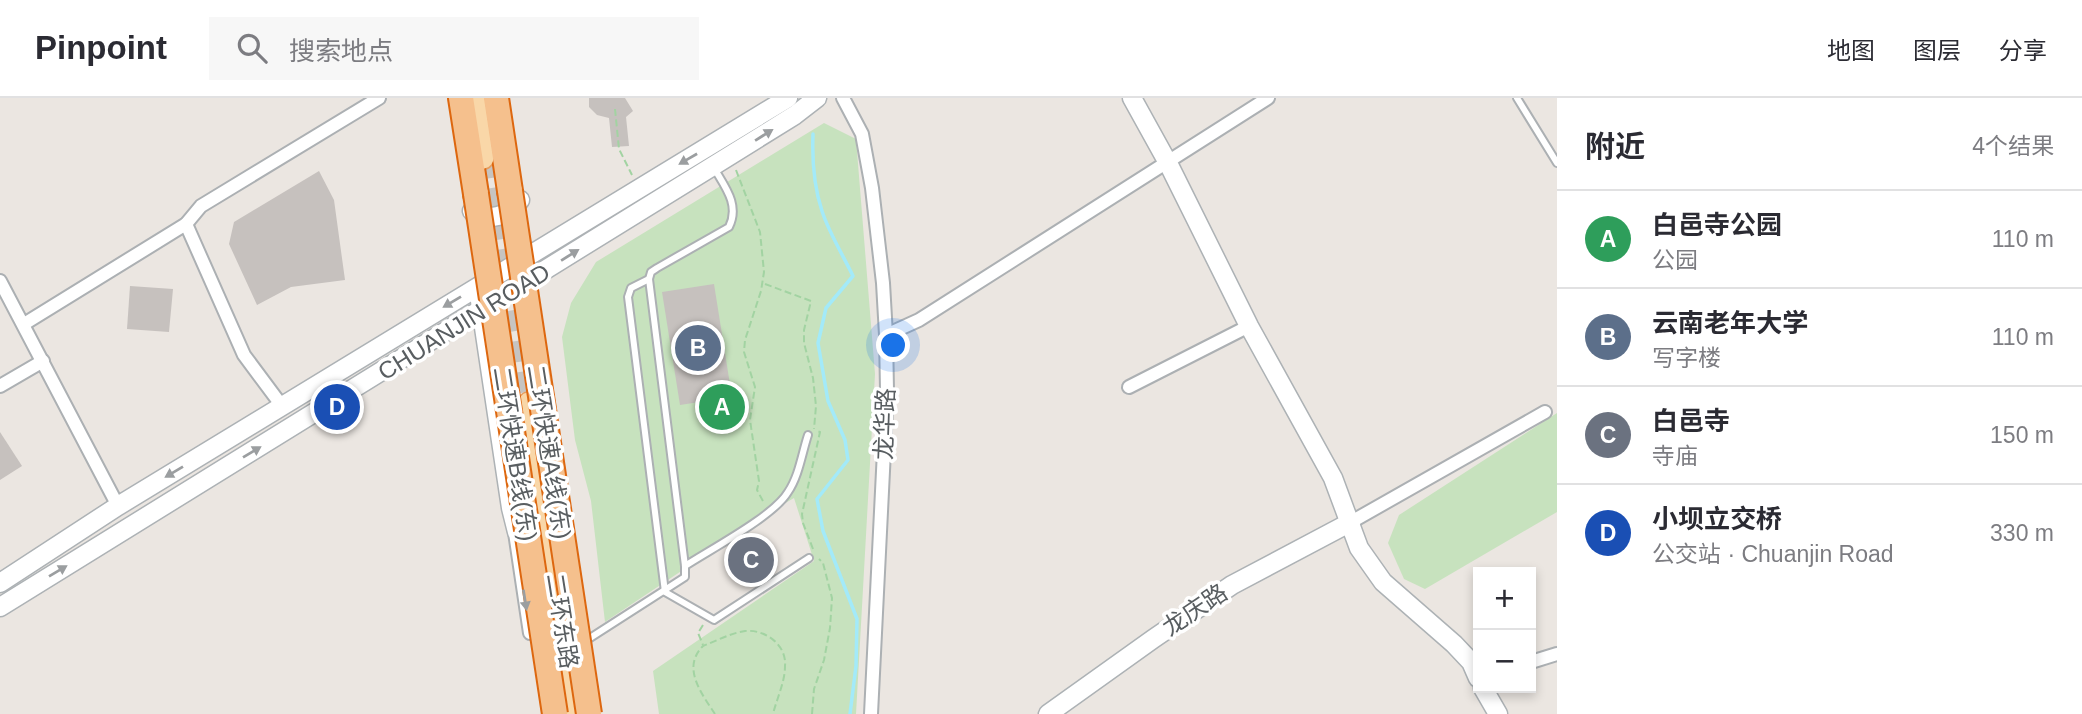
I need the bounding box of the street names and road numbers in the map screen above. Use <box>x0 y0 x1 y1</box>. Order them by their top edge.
street label: CHUANJIN ROAD <box>373 258 555 385</box>
street label: 二环快速A线(东) <box>522 363 577 541</box>
street label: 二环快速B线(东) <box>488 365 543 543</box>
street label: 龙华路 <box>870 388 899 460</box>
street label: 二环东路 <box>542 571 583 670</box>
street label: 龙庆路 <box>1157 578 1232 641</box>

